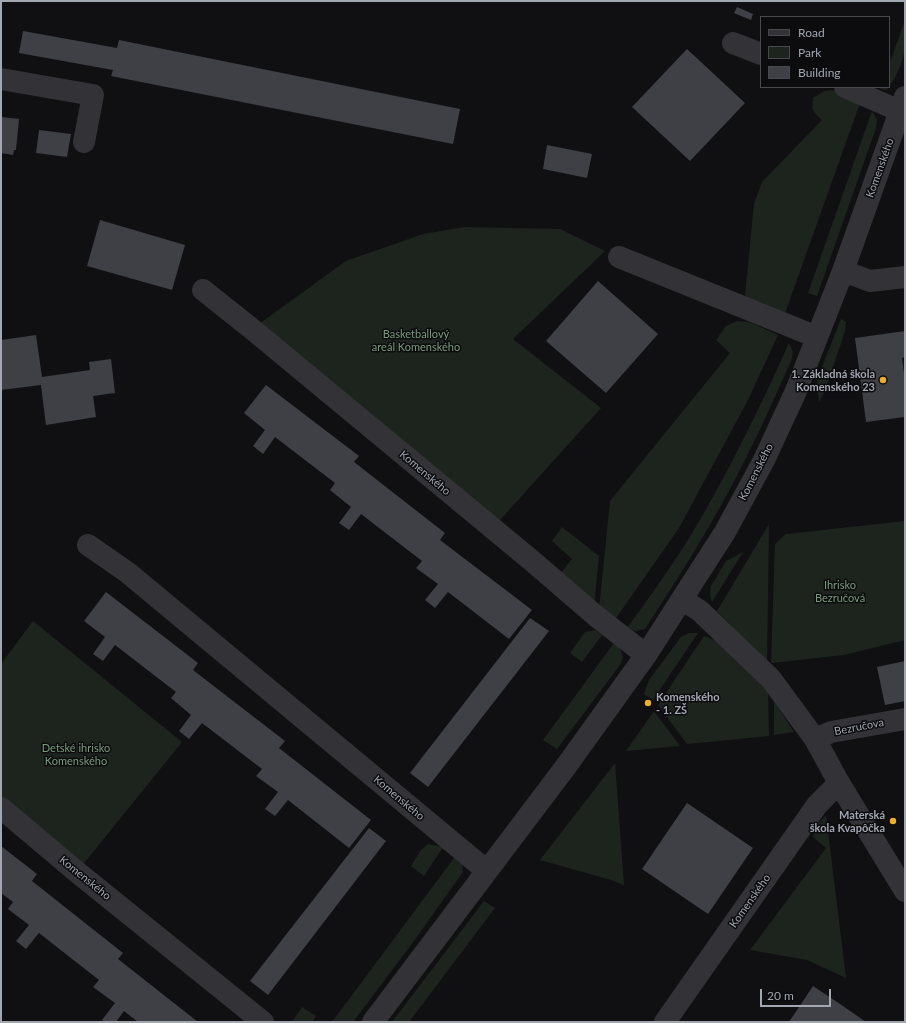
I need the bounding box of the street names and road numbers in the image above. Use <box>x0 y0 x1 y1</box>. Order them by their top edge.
street label: Komenského <box>863 136 897 200</box>
street label: Komenského <box>736 441 776 503</box>
street label: Komenského <box>397 448 453 498</box>
street label: Bezručova <box>833 716 885 738</box>
street label: Komenského <box>371 773 427 823</box>
street label: Komenského <box>57 853 113 903</box>
street label: Komenského <box>727 872 773 930</box>

